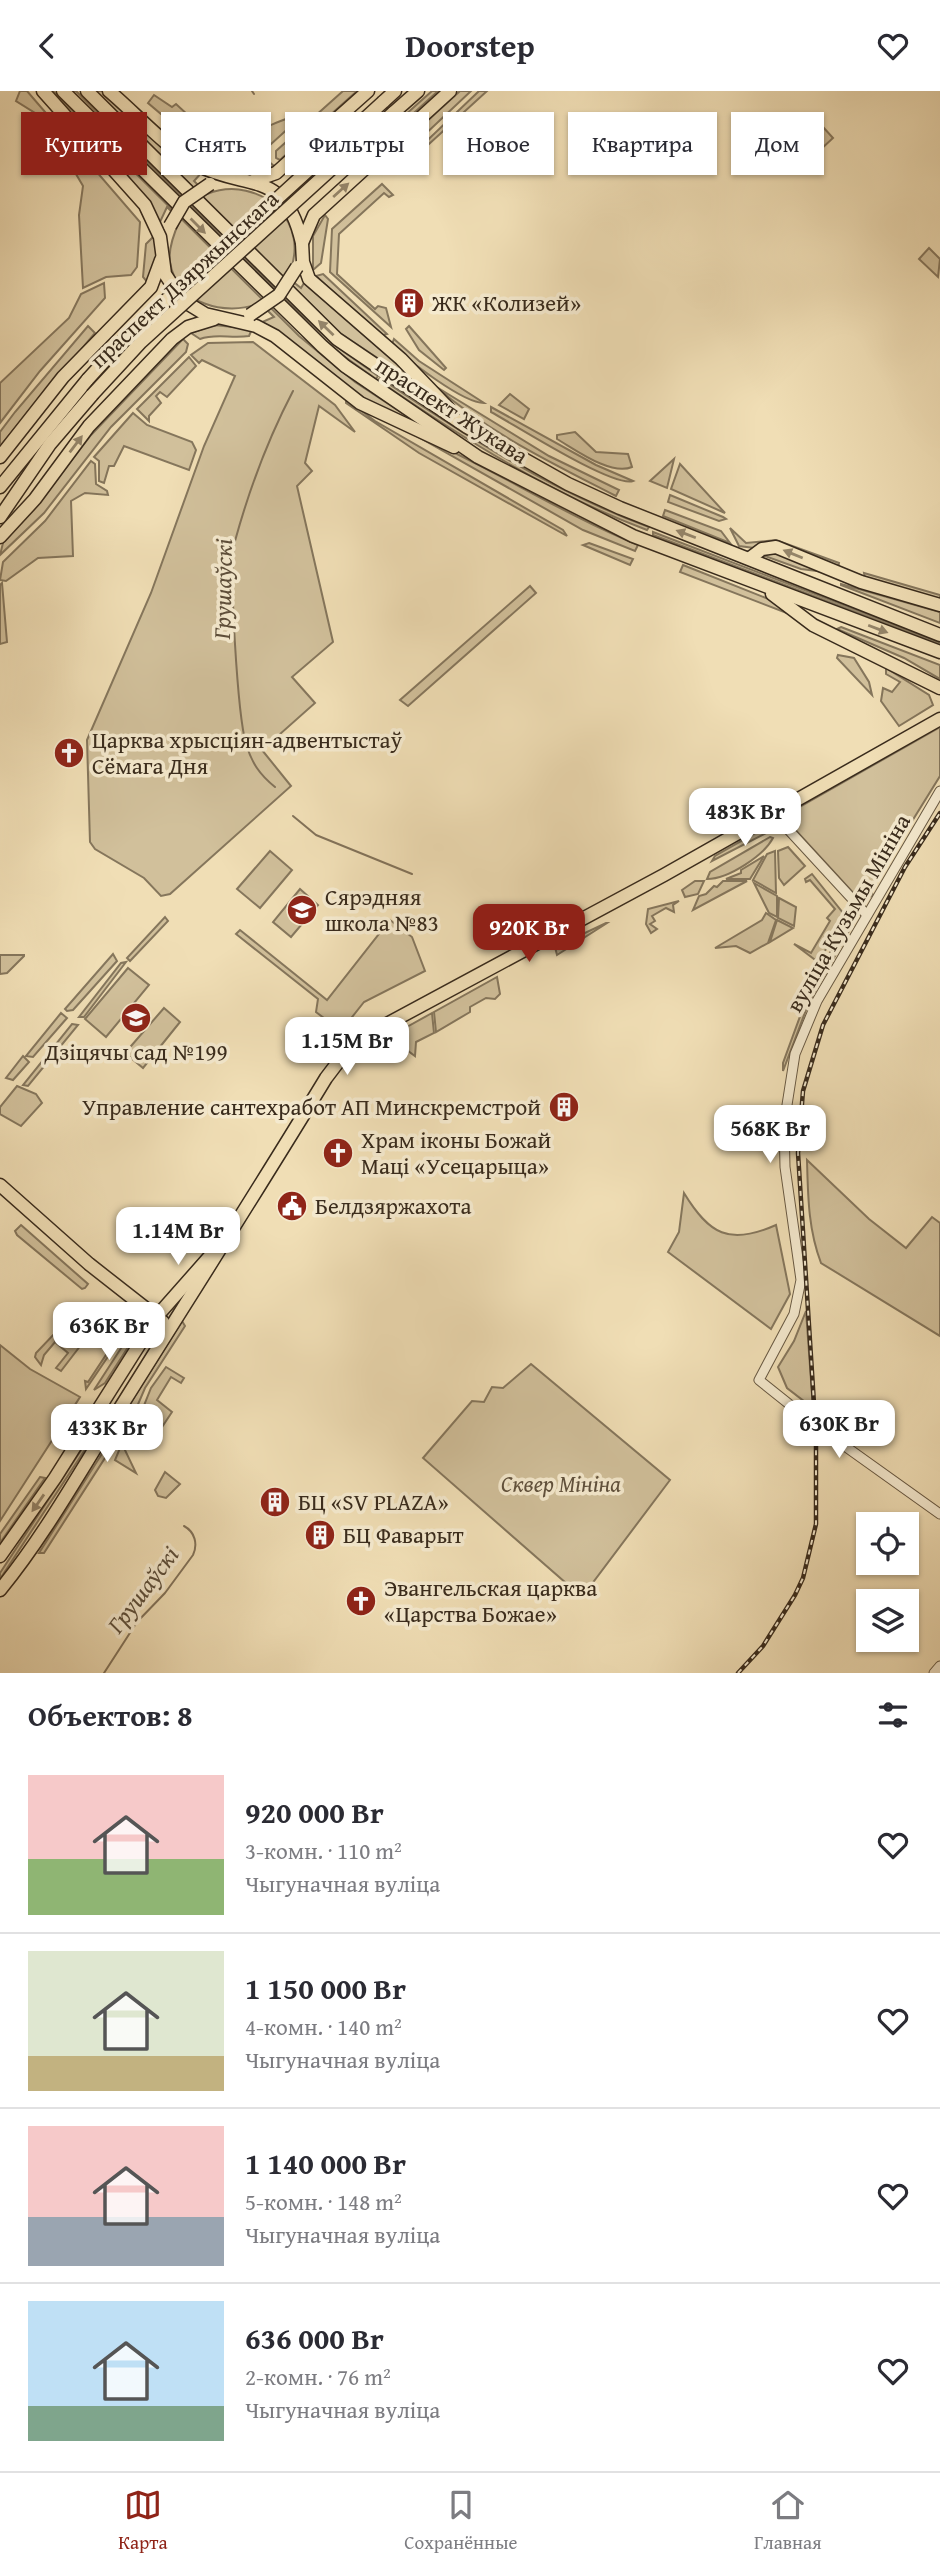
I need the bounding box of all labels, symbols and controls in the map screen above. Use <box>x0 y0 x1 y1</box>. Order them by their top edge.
text: Doorstep <box>405 22 535 69</box>
icon: back <box>28 27 66 65</box>
icon: heart <box>874 27 912 65</box>
chip: Купить <box>21 112 147 175</box>
chip: Снять <box>161 112 271 175</box>
chip: Фильтры <box>285 112 429 175</box>
chip: Новое <box>443 112 554 175</box>
chip: Квартира <box>568 112 717 175</box>
chip: Дом <box>731 112 824 175</box>
street label: праспект Дзяржынскага <box>82 182 285 375</box>
one-way arrow <box>333 183 350 198</box>
one-way arrow <box>189 217 206 234</box>
building icon: ЖК «Колизей» <box>392 286 426 320</box>
place label: ЖК «Колизей» <box>431 286 581 319</box>
one-way arrow <box>318 320 335 336</box>
street label: праспект Жукава <box>370 348 535 471</box>
one-way arrow <box>68 435 82 453</box>
one-way arrow <box>676 529 697 540</box>
water label: Грушаўскі <box>204 538 241 641</box>
one-way arrow <box>783 548 804 559</box>
one-way arrow <box>868 623 889 634</box>
place label: Царква хрысціян-адвентыстаў Сёмага Дня <box>92 723 403 782</box>
church icon: Царква хрысціян-адвентыстаў Сёмага Дня <box>52 736 86 770</box>
pin: 483K Br <box>680 789 810 848</box>
text: 483K Br <box>705 794 785 827</box>
street label: вуліца Кузьмы Мініна <box>777 807 918 1018</box>
place label: Сярэдняя школа №83 <box>325 880 439 939</box>
school or university icon: Сярэдняя школа №83 <box>285 893 319 927</box>
pin: 920K Br <box>464 905 594 964</box>
text: 920K Br <box>489 910 569 943</box>
school or university icon: Дзіцячы сад №199 <box>119 1001 153 1035</box>
pin: 1.15M Br <box>275 1017 419 1077</box>
text: 1.15M Br <box>301 1023 393 1056</box>
place label: Дзіцячы сад №199 <box>43 1035 228 1068</box>
place label: Управление сантехработ АП Минскремстрой <box>82 1090 541 1123</box>
building icon: Управление сантехработ АП Минскремстрой <box>547 1090 581 1124</box>
pin: 568K Br <box>705 1105 835 1165</box>
text: 568K Br <box>730 1111 810 1144</box>
place label: Храм іконы Божай Маці «Усецарыца» <box>361 1123 551 1182</box>
church icon: Храм іконы Божай Маці «Усецарыца» <box>321 1136 355 1170</box>
public building icon: Белдзяржахота <box>275 1189 309 1223</box>
place label: Белдзяржахота <box>315 1189 471 1222</box>
pin: 1.14M Br <box>106 1207 250 1267</box>
text: 1.14M Br <box>132 1213 224 1246</box>
pin: 636K Br <box>44 1303 174 1362</box>
text: 636K Br <box>69 1308 149 1341</box>
pin: 630K Br <box>774 1401 904 1460</box>
pin: 433K Br <box>42 1405 172 1464</box>
text: 630K Br <box>799 1406 879 1439</box>
text: 433K Br <box>67 1410 147 1443</box>
park label: Сквер Мініна <box>501 1467 621 1500</box>
building icon: БЦ «SV PLAZA» <box>258 1485 292 1519</box>
place label: БЦ «SV PLAZA» <box>298 1485 449 1518</box>
one-way arrow <box>31 1494 45 1512</box>
map controls <box>856 1512 919 1652</box>
button: locate <box>856 1512 919 1575</box>
building icon: БЦ Фаварыт <box>303 1518 337 1552</box>
place label: БЦ Фаварыт <box>343 1518 464 1551</box>
water label: Грушаўскі <box>98 1539 187 1641</box>
place label: Эвангельская царква «Царства Божае» <box>384 1571 597 1630</box>
church icon: Эвангельская царква «Царства Божае» <box>344 1584 378 1618</box>
button: layers <box>856 1589 919 1652</box>
text: Объектов: 8 <box>28 1693 192 1737</box>
icon: filters <box>874 1696 912 1734</box>
text: 920 000 Br <box>245 1790 384 1834</box>
icon: home <box>84 1803 168 1887</box>
icon: heart <box>874 1826 912 1864</box>
text: 3-комн. · 110 m² <box>245 1834 402 1867</box>
text: Чыгуначная вуліца <box>245 1867 440 1900</box>
text: 1 150 000 Br <box>245 1966 406 2010</box>
icon: home <box>84 1979 168 2063</box>
icon: heart <box>874 2002 912 2040</box>
text: 4-комн. · 140 m² <box>245 2010 402 2043</box>
text: Чыгуначная вуліца <box>245 2043 440 2076</box>
text: 1 140 000 Br <box>245 2141 406 2185</box>
icon: home <box>84 2154 168 2238</box>
icon: heart <box>874 2177 912 2215</box>
text: 5-комн. · 148 m² <box>245 2185 402 2218</box>
text: Чыгуначная вуліца <box>245 2218 440 2251</box>
text: 636 000 Br <box>245 2316 384 2360</box>
icon: home <box>84 2329 168 2413</box>
icon: heart <box>874 2352 912 2390</box>
text: 2-комн. · 76 m² <box>245 2360 391 2393</box>
text: Чыгуначная вуліца <box>245 2393 440 2426</box>
tab: Карта <box>118 2486 168 2556</box>
tab: Сохранённые <box>404 2486 517 2556</box>
tab: Главная <box>754 2486 822 2556</box>

